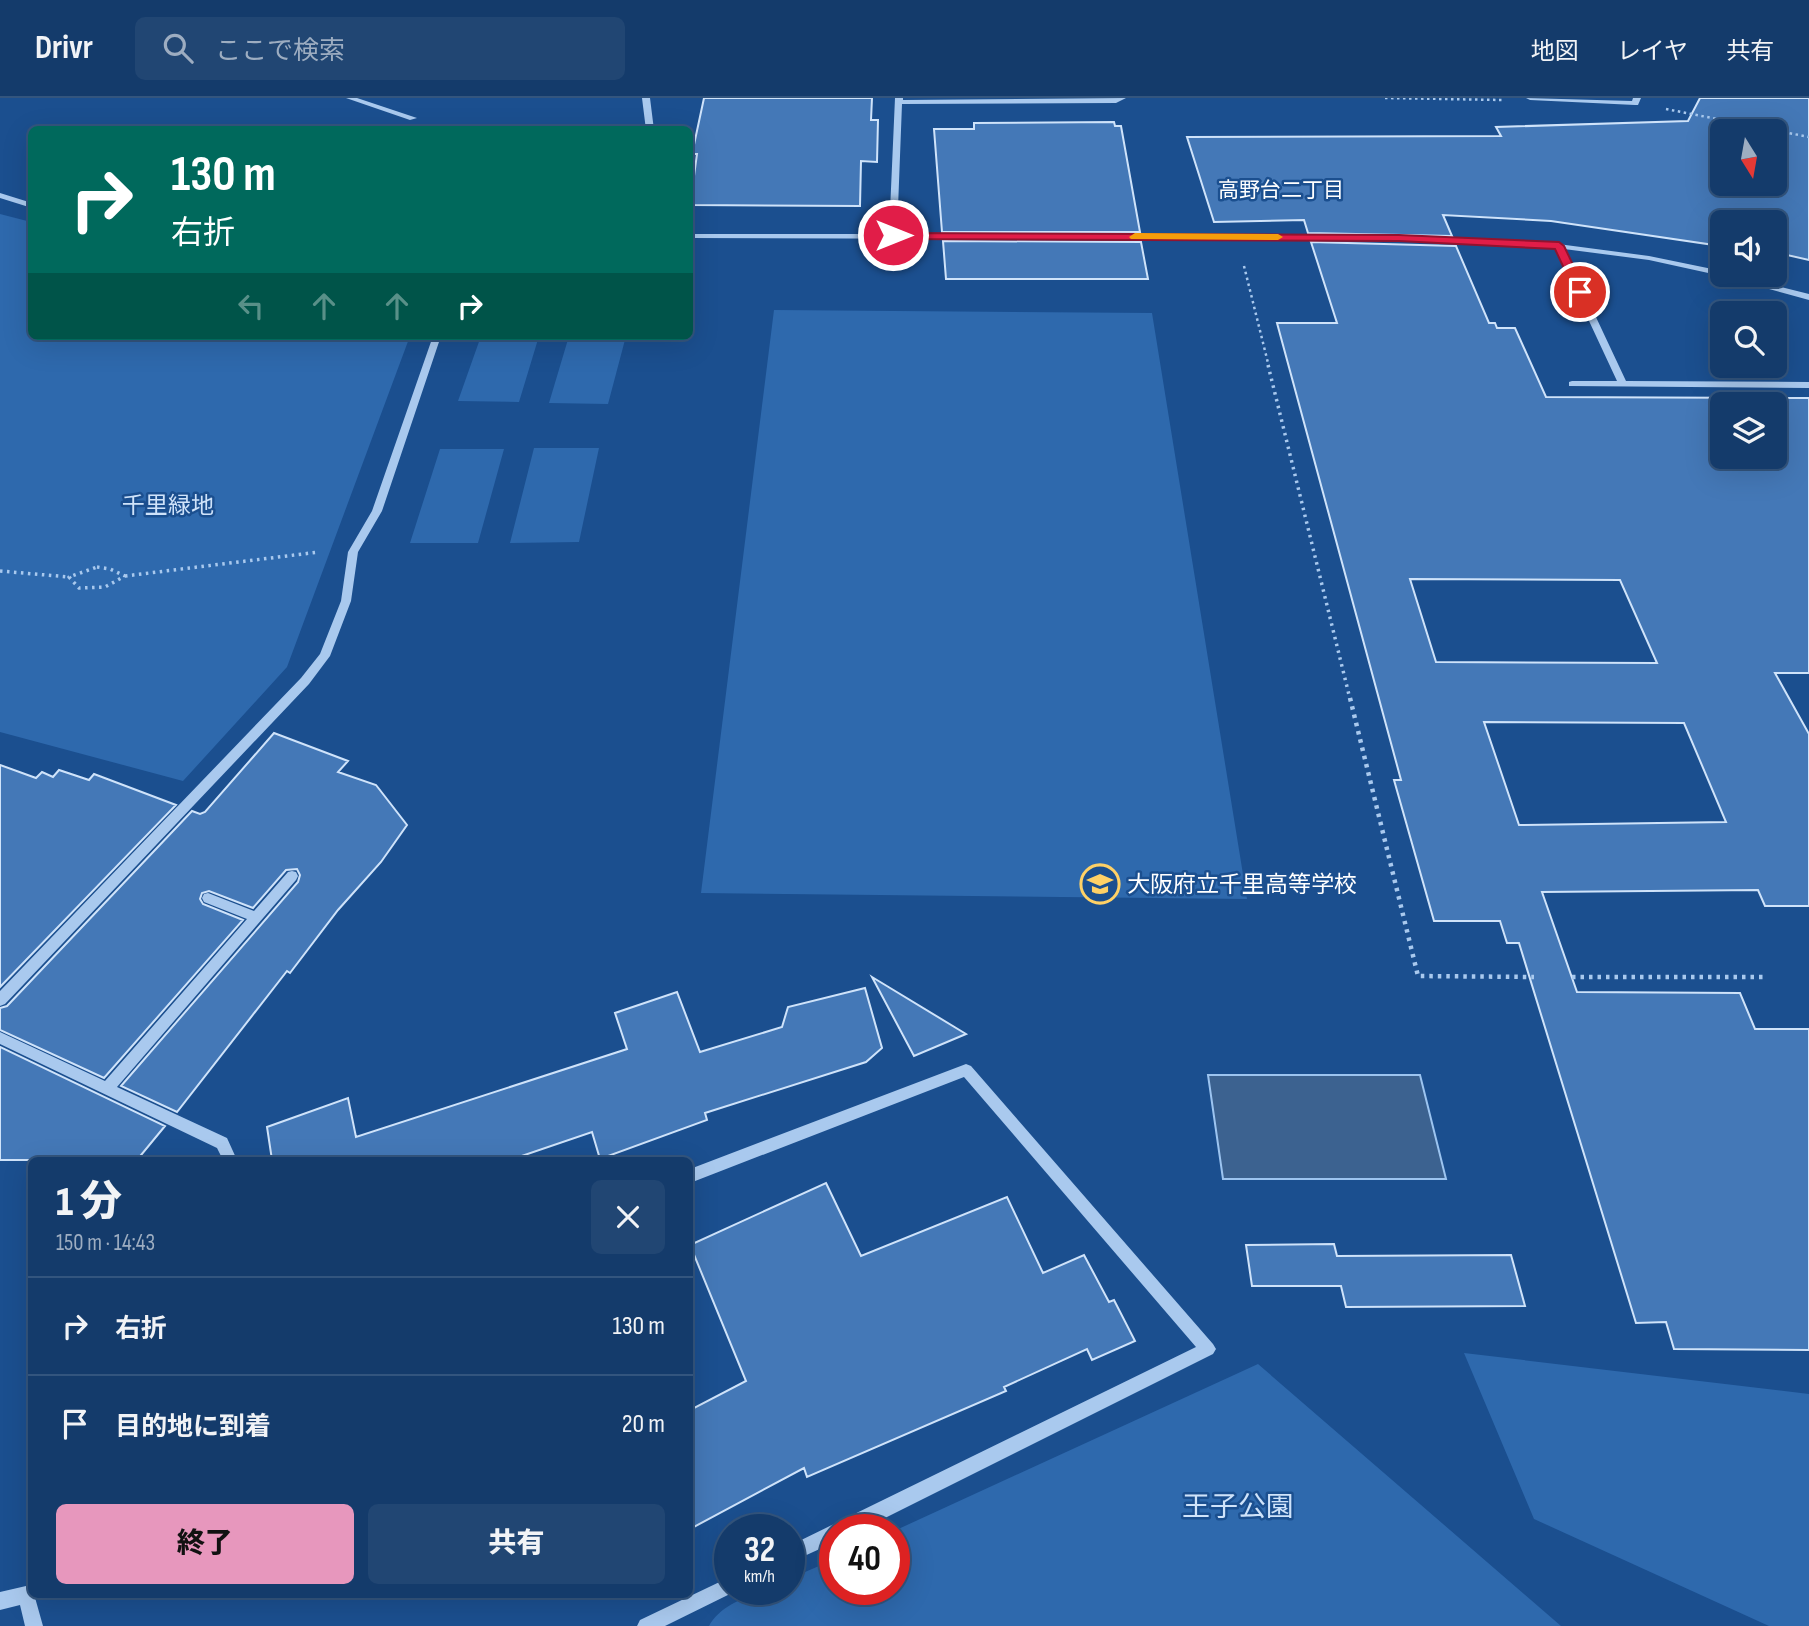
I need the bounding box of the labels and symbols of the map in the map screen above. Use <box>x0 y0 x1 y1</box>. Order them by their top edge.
north arrow <box>1710 119 1787 196</box>
district label: 高野台二丁目 <box>1218 178 1344 203</box>
position arrow <box>856 198 930 272</box>
pin <box>1550 262 1610 322</box>
park label: 千里緑地 <box>122 492 214 520</box>
school or university icon: 大阪府立千里高等学校 <box>1079 863 1121 905</box>
place label: 大阪府立千里高等学校 <box>1127 871 1357 899</box>
park label: 王子公園 <box>1182 1491 1294 1524</box>
speed limit sign: 40 <box>819 1514 910 1605</box>

